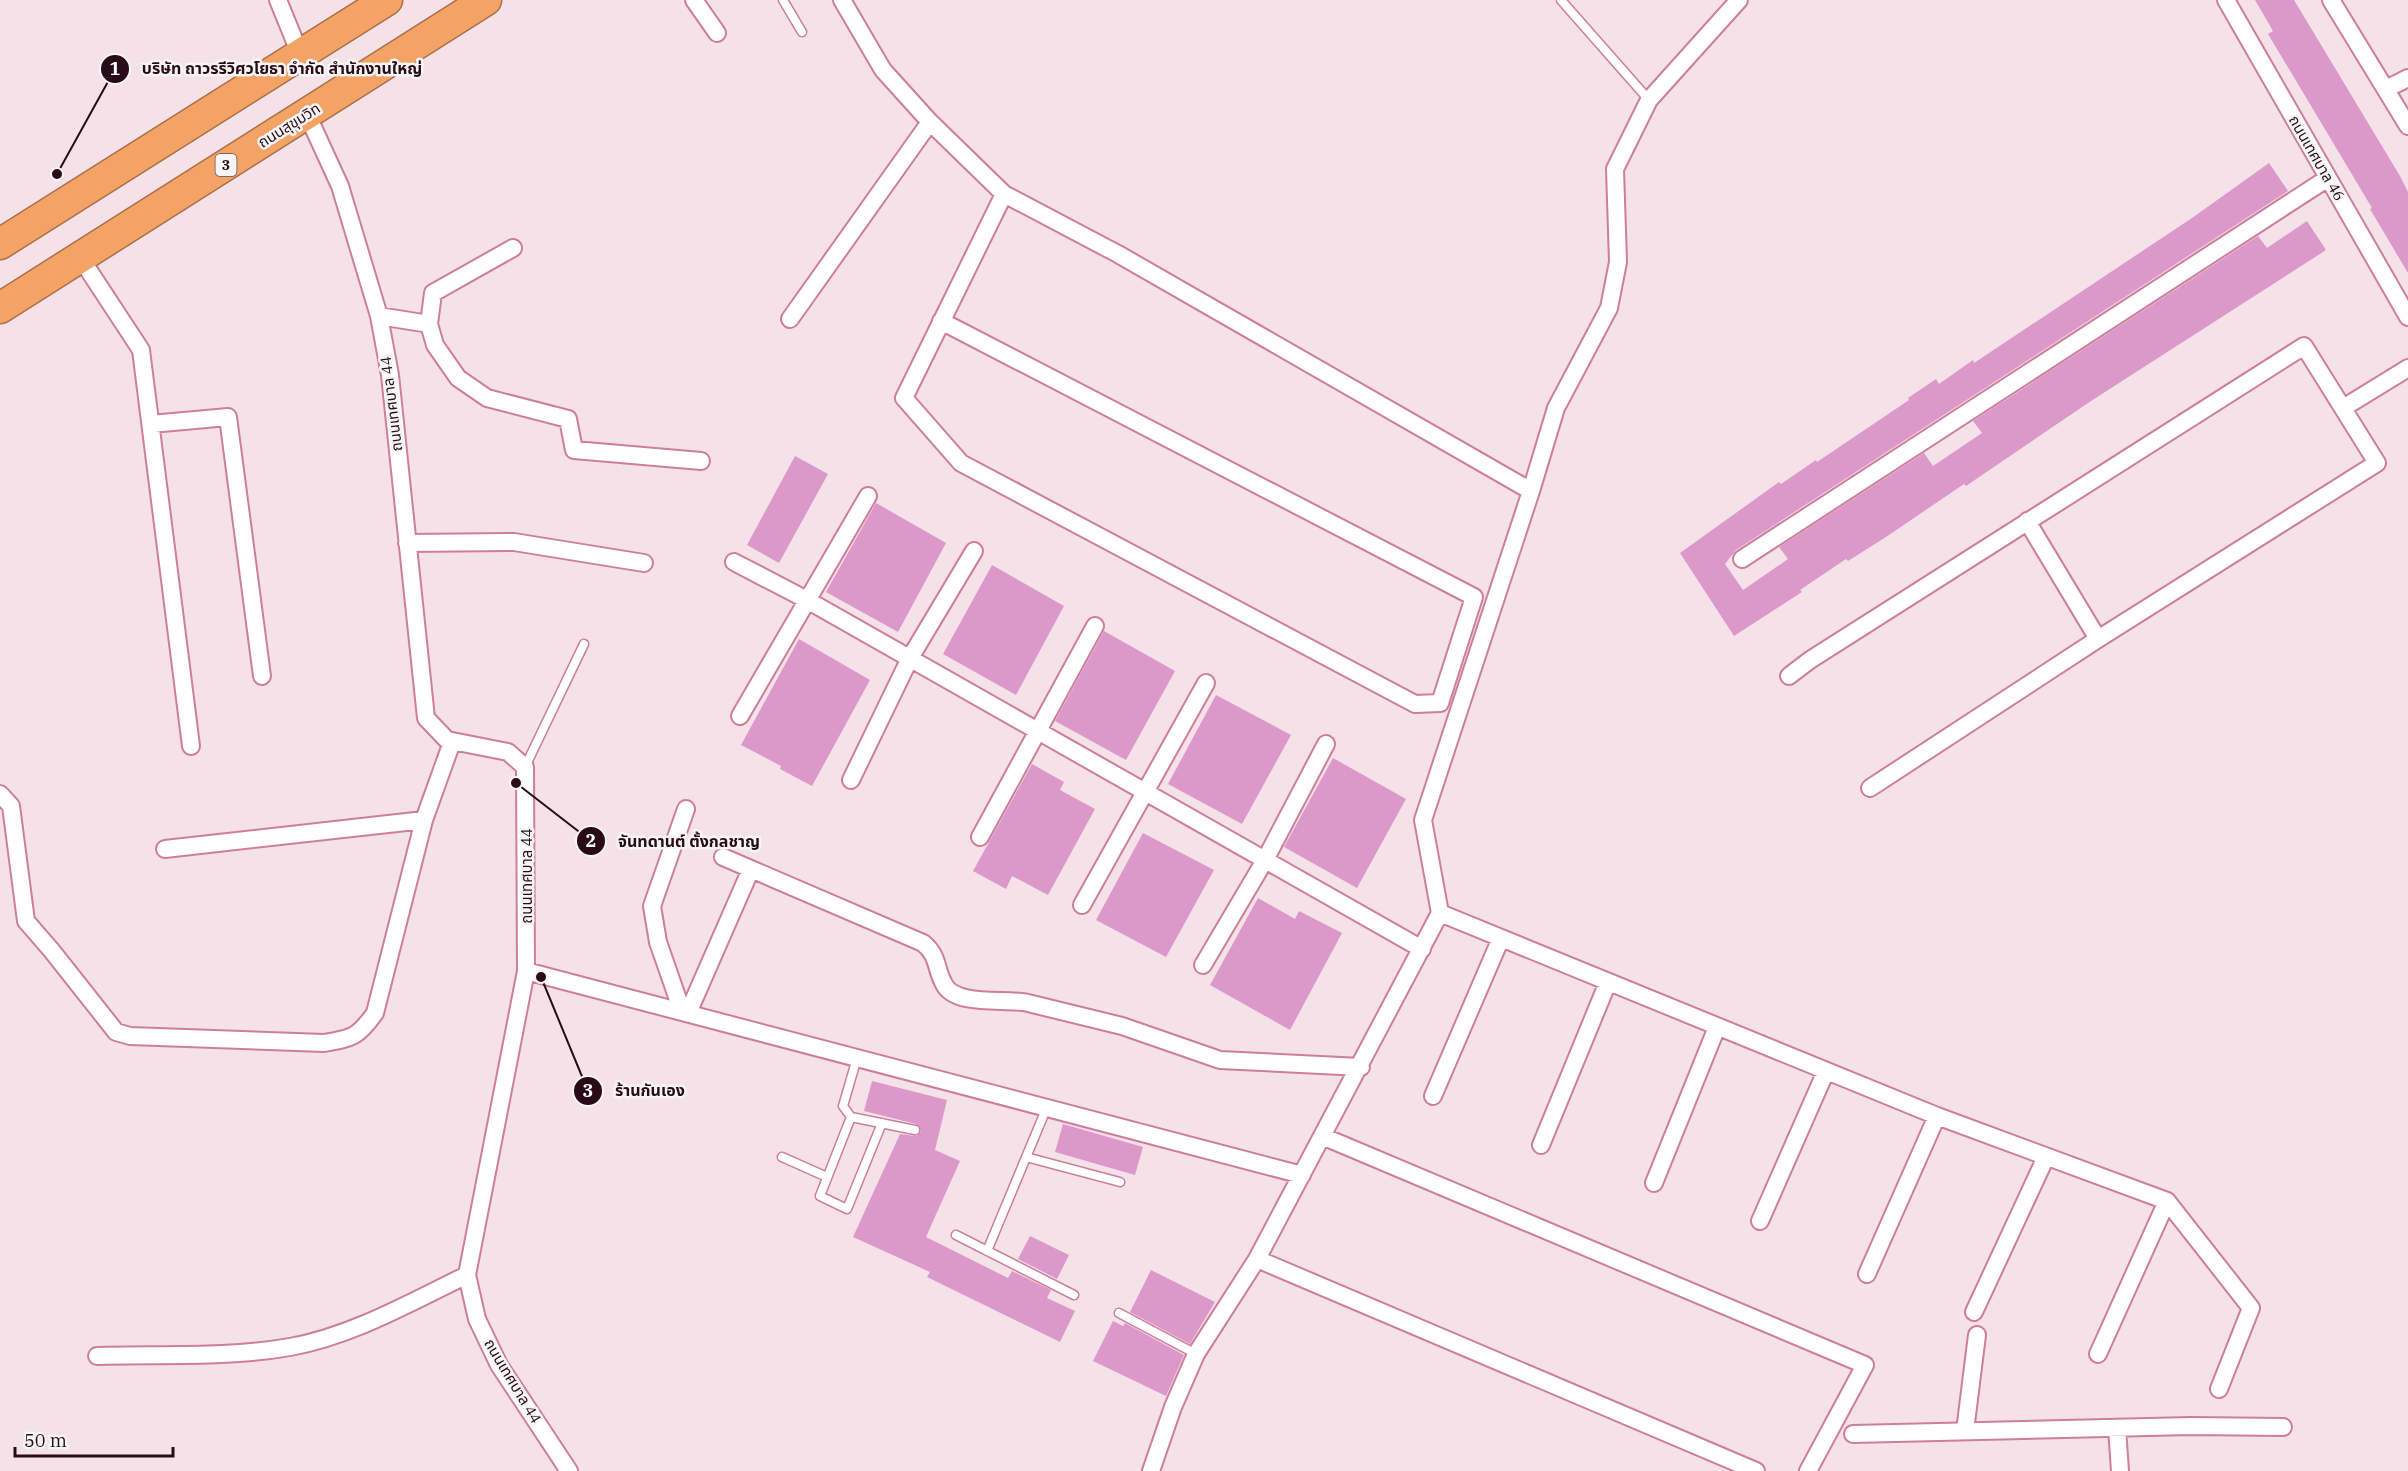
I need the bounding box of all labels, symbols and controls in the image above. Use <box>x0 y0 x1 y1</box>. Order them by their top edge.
callout: บริษัท ถาวรรีวิศวโยธา จำกัด สำนักงานใหญ่ <box>100 52 434 86</box>
text: 1 <box>110 57 121 80</box>
text: บริษัท ถาวรรีวิศวโยธา จำกัด สำนักงานใหญ่ <box>142 58 422 78</box>
street label: ถนนสุขุมวิท <box>254 98 324 152</box>
street label: ถนนเทศบาล 46 <box>2285 112 2349 204</box>
road number: 3 <box>216 154 236 176</box>
street label: ถนนเทศบาล 44 <box>376 355 406 453</box>
callout: จันทดานต์ ตั้งกลชาญ <box>576 824 772 858</box>
street label: ถนนเทศบาล 44 <box>517 828 536 924</box>
text: 2 <box>586 829 596 852</box>
text: จันทดานต์ ตั้งกลชาญ <box>618 831 760 851</box>
callout: ร้านกันเอง <box>573 1074 697 1108</box>
text: 3 <box>583 1079 593 1102</box>
text: ร้านกันเอง <box>615 1080 685 1100</box>
street label: ถนนเทศบาล 44 <box>480 1335 546 1427</box>
scale bar <box>15 1420 172 1458</box>
text: 50 m <box>24 1429 67 1452</box>

